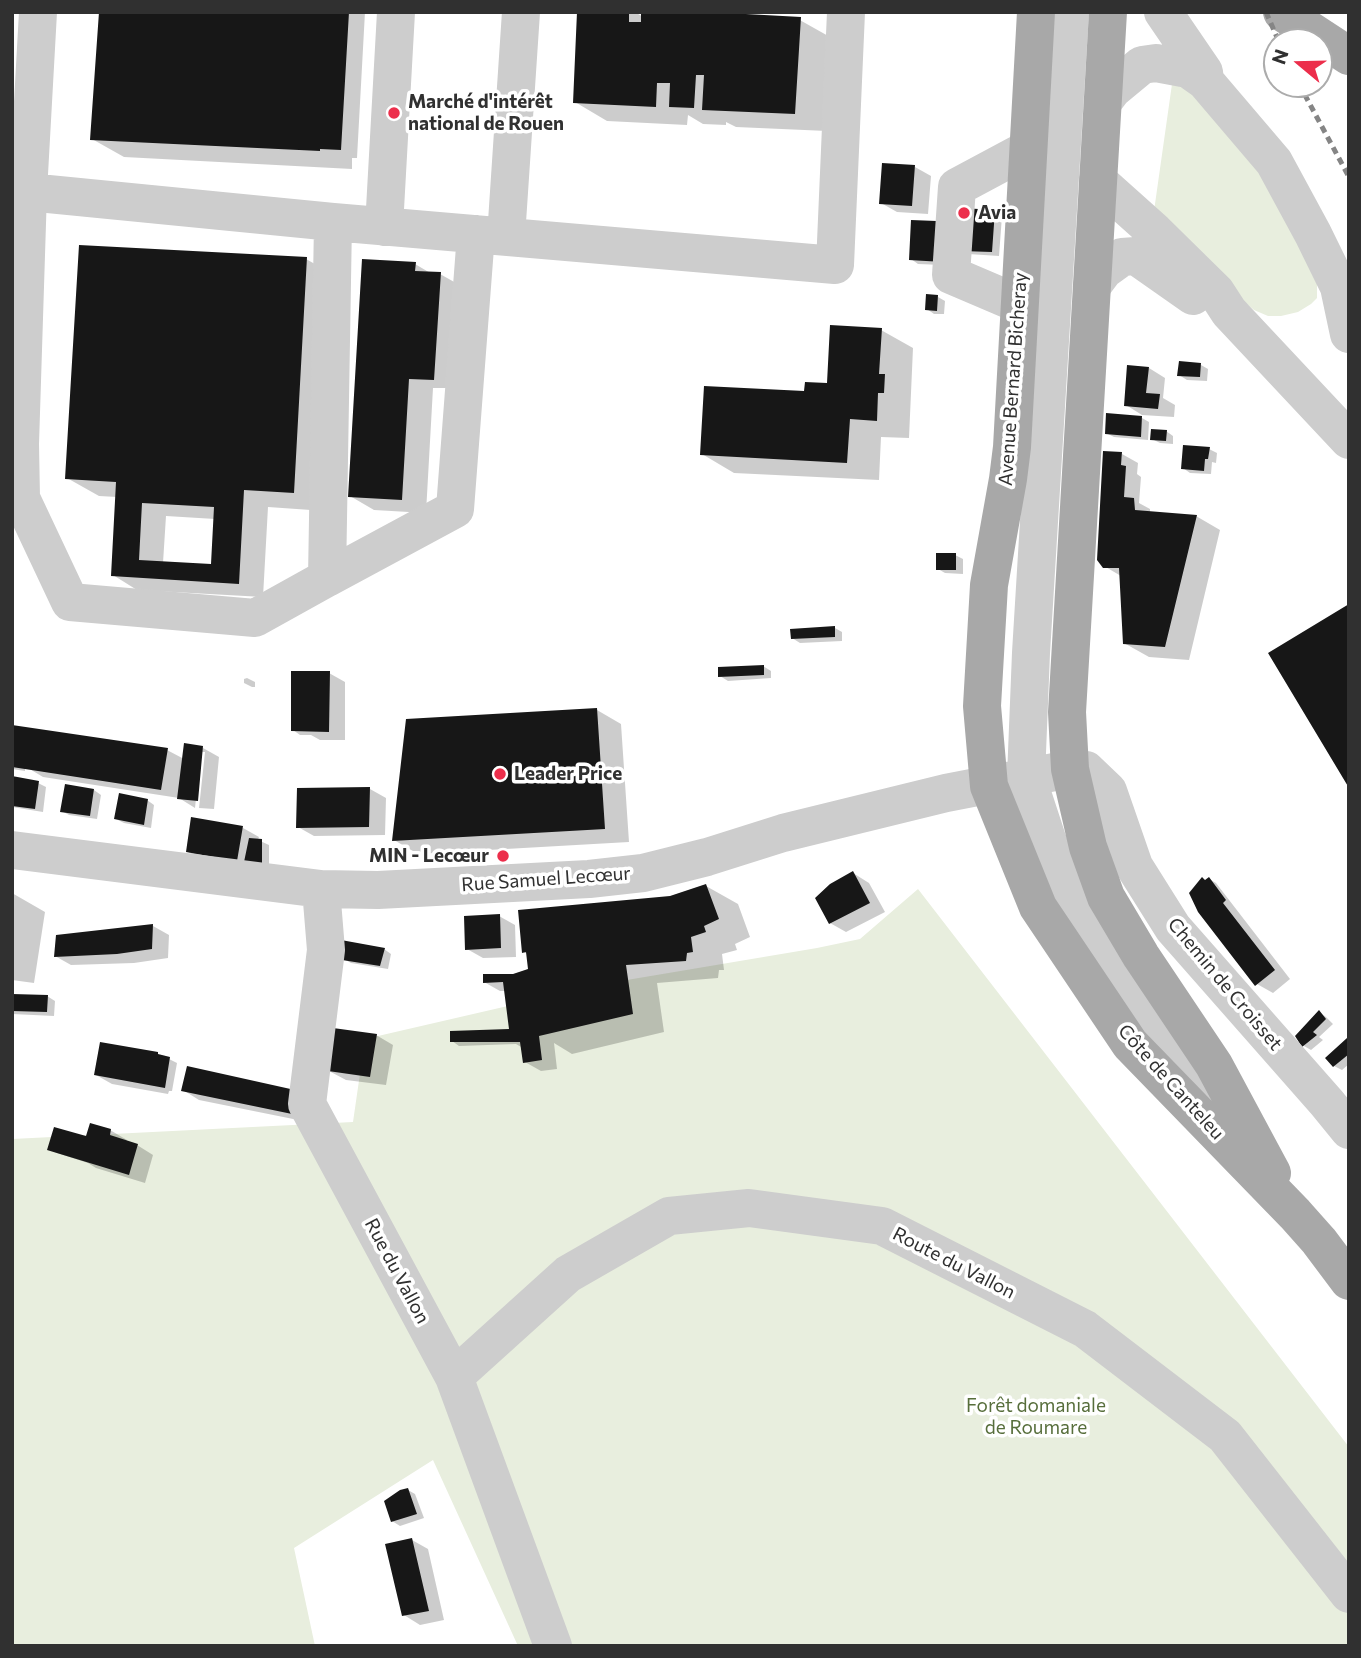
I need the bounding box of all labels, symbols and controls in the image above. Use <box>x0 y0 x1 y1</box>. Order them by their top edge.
north arrow <box>1263 28 1333 98</box>
text: N <box>1266 46 1293 67</box>
place label: Marché d'intérêt national de Rouen <box>408 91 564 135</box>
marker: Marché d'intérêt national de Rouen <box>386 105 402 121</box>
place label: Avia <box>978 202 1016 224</box>
marker: Avia <box>956 205 972 221</box>
street label: Avenue Bernard Bicheray <box>994 271 1032 487</box>
place label: Leader Price <box>514 763 622 785</box>
marker: Leader Price <box>492 766 508 782</box>
place label: MIN - Lecœur <box>369 845 489 867</box>
marker: MIN - Lecœur <box>495 848 511 864</box>
street label: Rue Samuel Lecœur <box>460 862 632 896</box>
street label: Chemin de Croisset <box>1163 913 1287 1055</box>
street label: Côte de Canteleu <box>1113 1020 1229 1144</box>
street label: Rue du Vallon <box>360 1214 434 1328</box>
street label: Route du Vallon <box>889 1222 1019 1304</box>
park label: Forêt domaniale de Roumare <box>966 1395 1106 1439</box>

